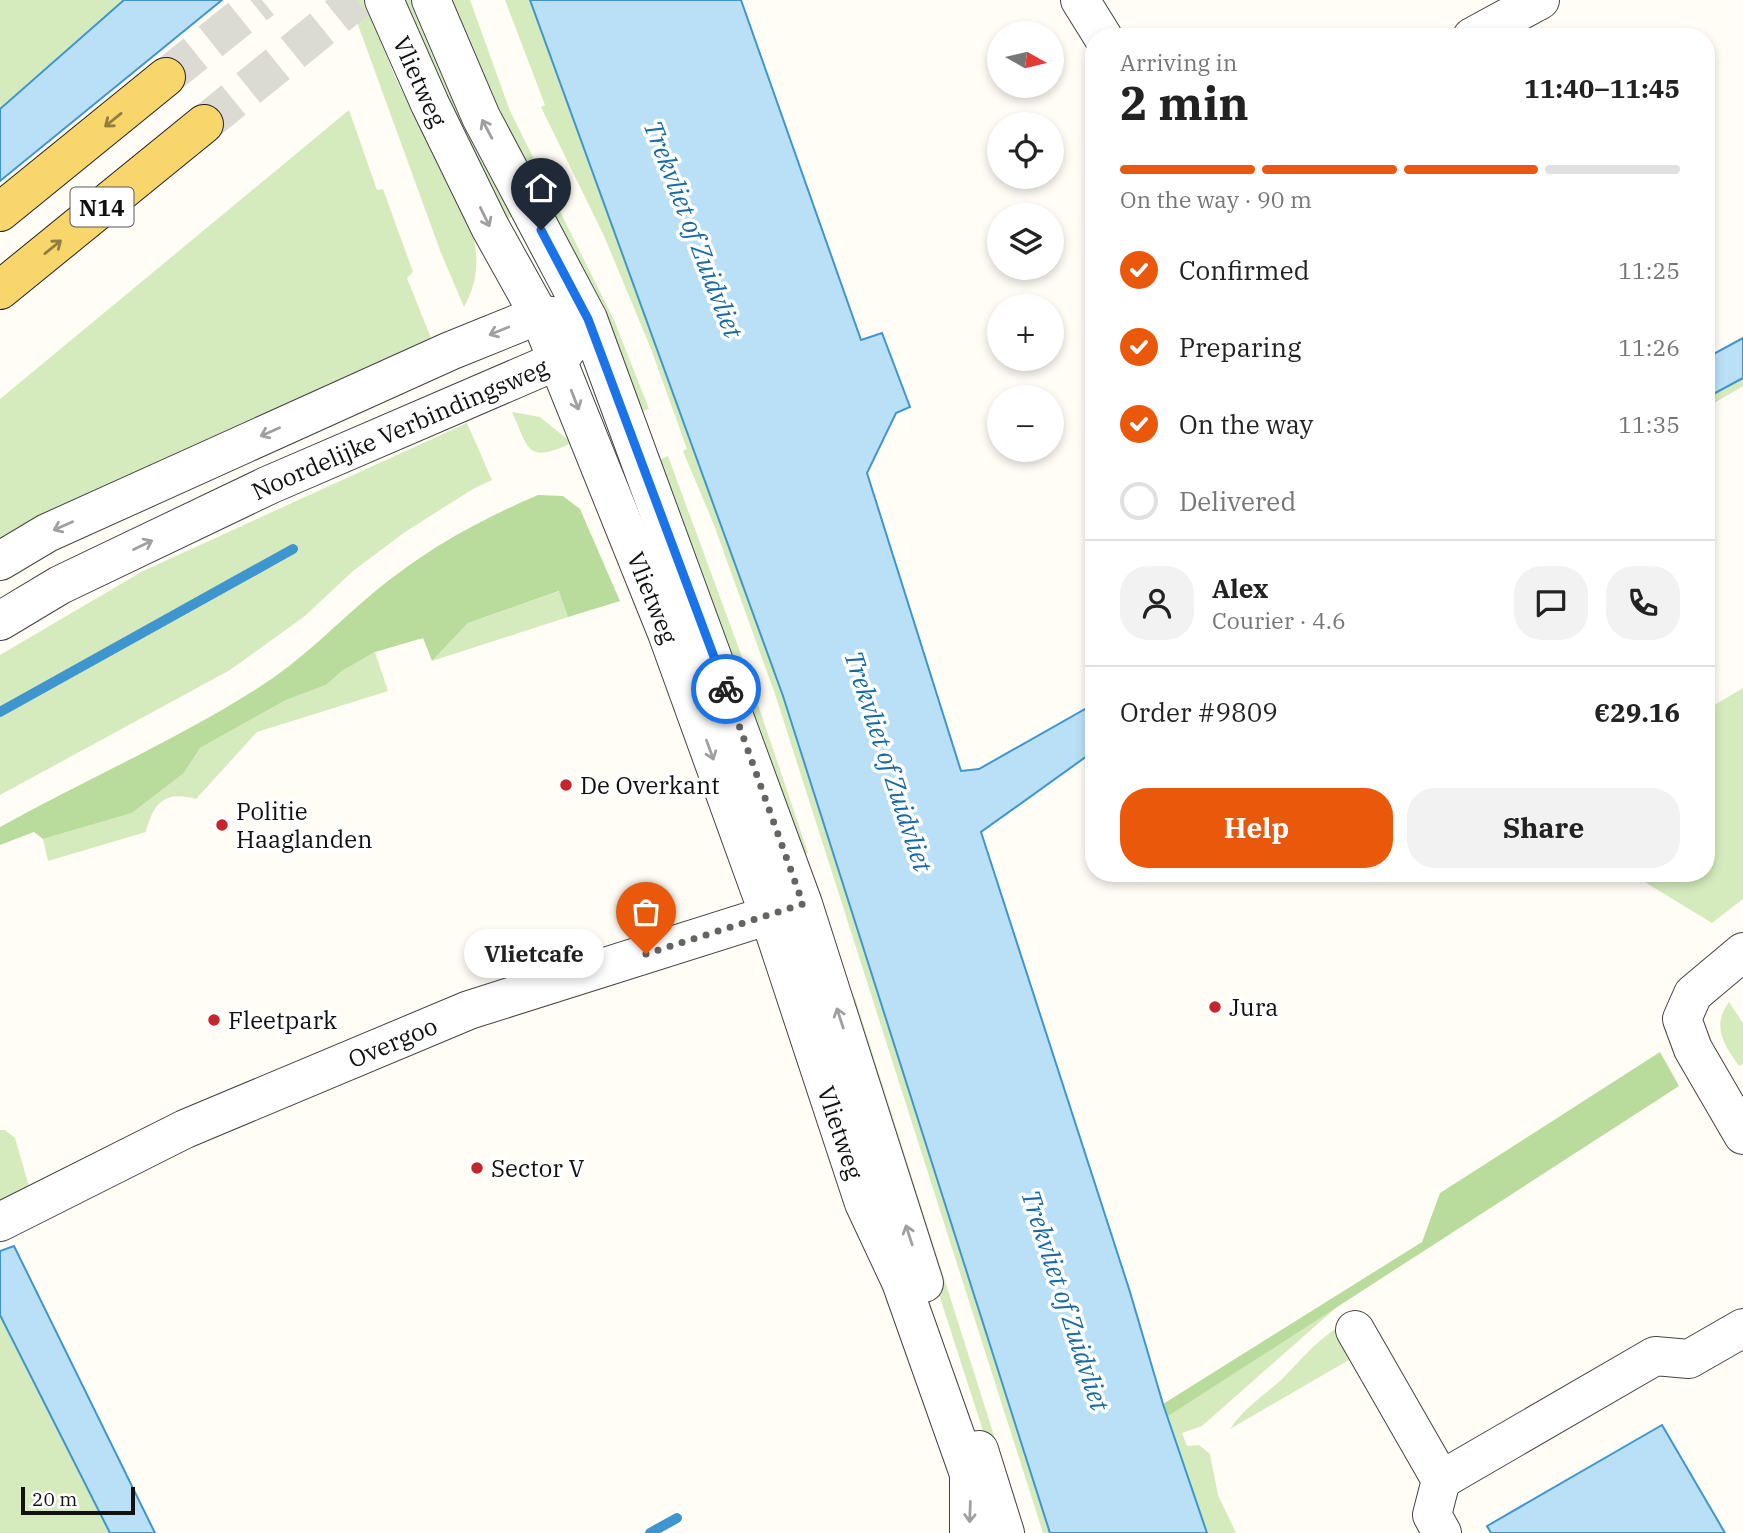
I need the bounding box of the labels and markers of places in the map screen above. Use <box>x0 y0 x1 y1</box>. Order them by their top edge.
pin <box>511 158 571 230</box>
place label: De Overkant <box>580 769 720 801</box>
marker: De Overkant <box>558 777 574 793</box>
place label: Politie Haaglanden <box>236 795 372 855</box>
marker: Politie Haaglanden <box>214 817 230 833</box>
pin <box>616 882 676 954</box>
callout: Vlietcafe <box>464 930 604 978</box>
place label: Jura <box>1229 991 1278 1023</box>
marker: Jura <box>1207 999 1223 1015</box>
place label: Fleetpark <box>228 1004 337 1036</box>
marker: Fleetpark <box>206 1012 222 1028</box>
place label: Sector V <box>491 1152 585 1184</box>
marker: Sector V <box>469 1160 485 1176</box>

